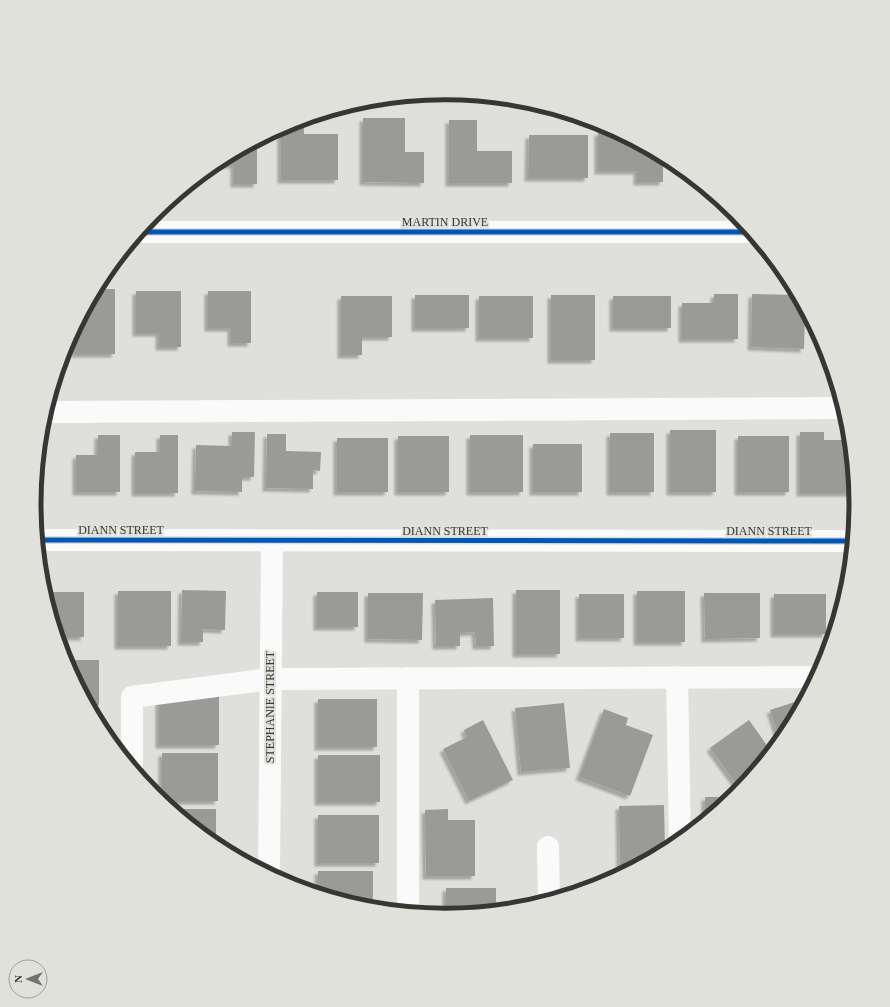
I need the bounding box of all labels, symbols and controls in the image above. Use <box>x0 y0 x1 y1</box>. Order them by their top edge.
street label: MARTIN DRIVE <box>402 215 488 229</box>
street label: DIANN STREET <box>78 523 164 537</box>
street label: DIANN STREET <box>402 524 488 538</box>
street label: DIANN STREET <box>726 524 812 538</box>
street label: STEPHANIE STREET <box>263 650 277 763</box>
north arrow <box>8 959 48 999</box>
text: N <box>12 975 24 983</box>

